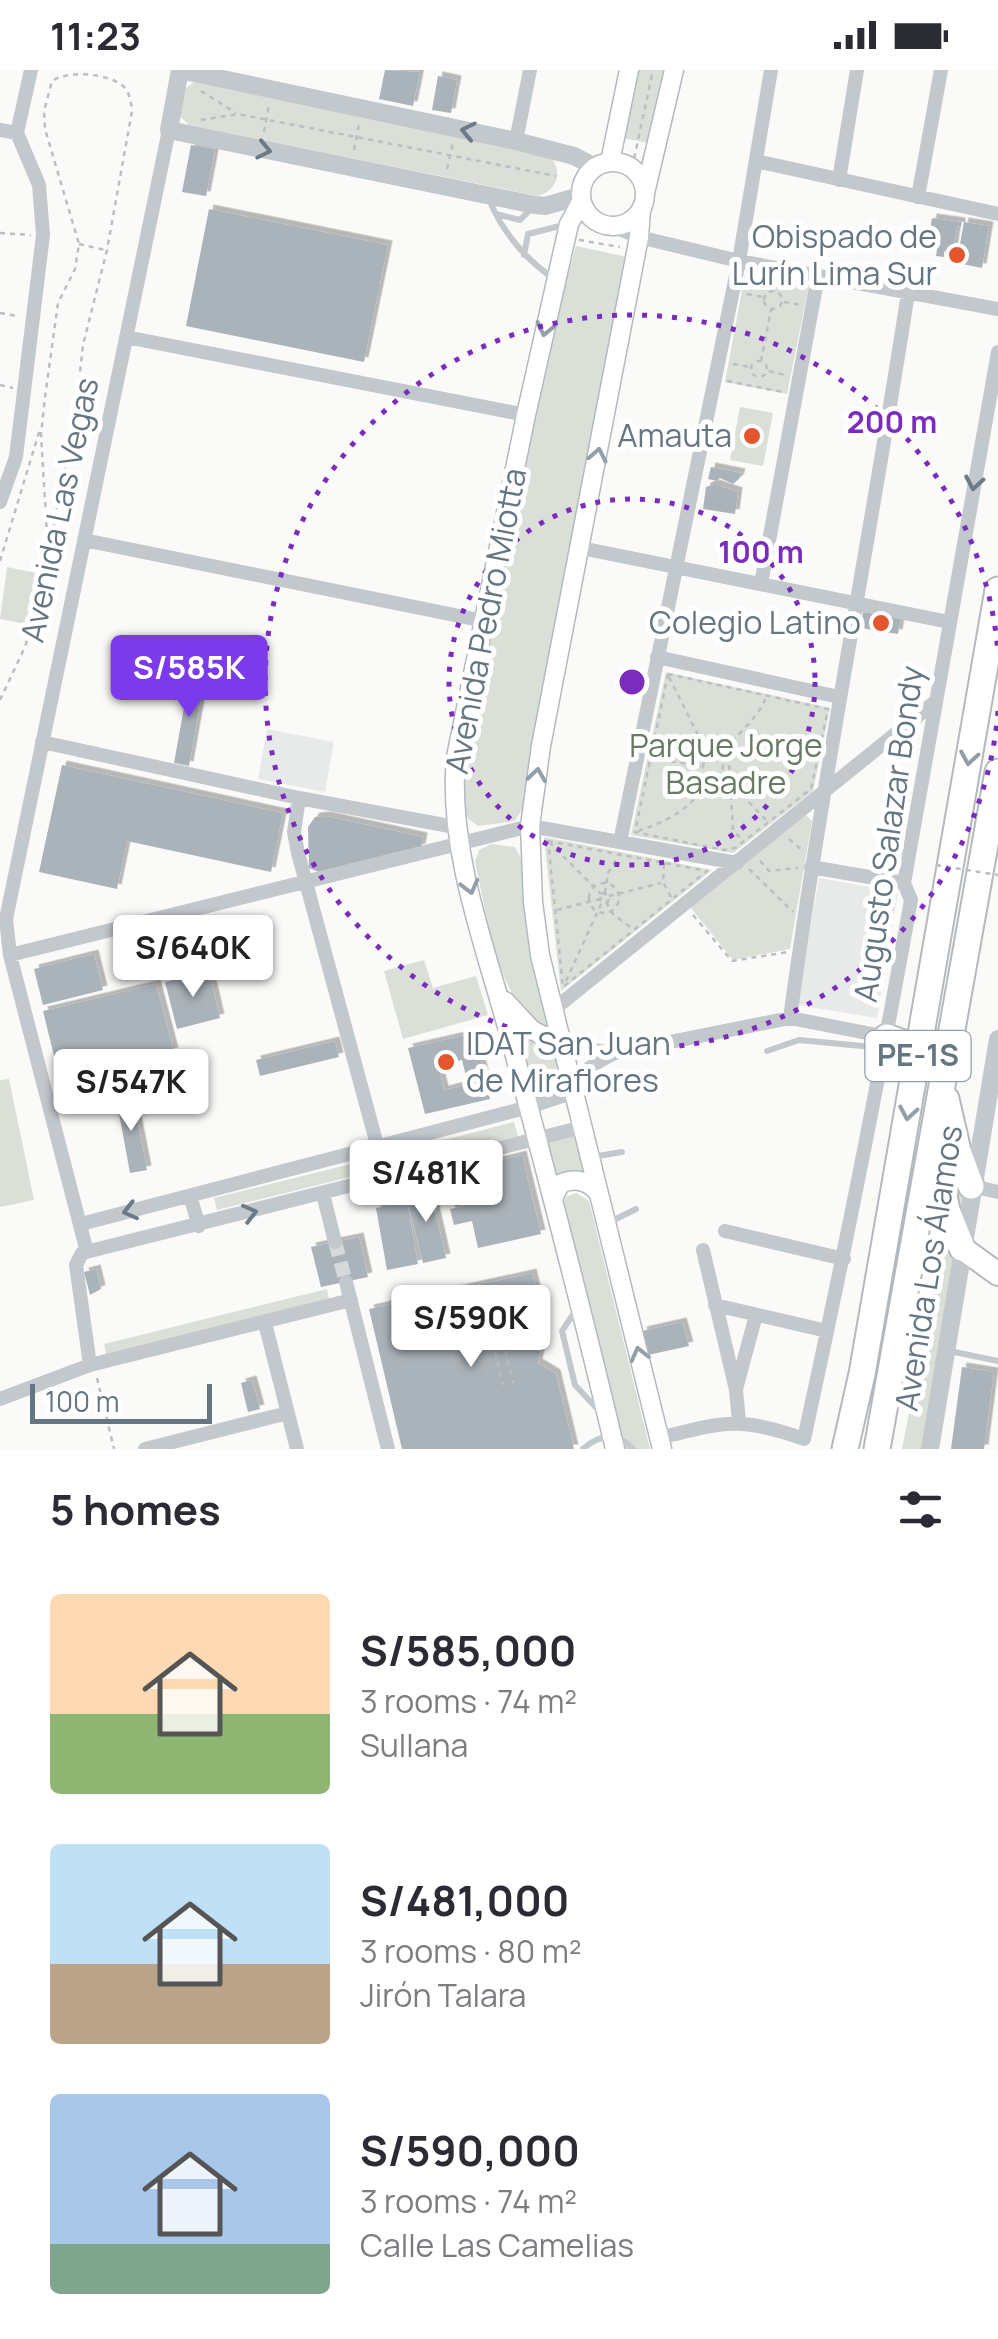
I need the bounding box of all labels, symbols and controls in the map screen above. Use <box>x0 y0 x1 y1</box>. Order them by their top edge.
text: 11:23 <box>50 9 141 61</box>
one-way arrow <box>460 121 477 142</box>
one-way arrow <box>256 138 273 159</box>
place label: Obispado de Lurín Lima Sur <box>732 214 937 295</box>
marker: Obispado de Lurín Lima Sur <box>946 244 968 266</box>
one-way arrow <box>536 320 557 337</box>
street label: Avenida Las Vegas <box>9 373 109 646</box>
text: 200 m <box>847 401 937 442</box>
place label: Amauta <box>617 413 732 457</box>
marker: Amauta <box>741 425 763 447</box>
one-way arrow <box>587 447 608 464</box>
street label: Avenida Pedro Miotta <box>434 464 536 777</box>
one-way arrow <box>965 474 986 491</box>
text: 100 m <box>718 531 804 572</box>
place label: Colegio Latino <box>649 600 861 644</box>
marker: Colegio Latino <box>870 612 892 634</box>
pin: S/585K <box>108 635 270 720</box>
text: S/585K <box>133 645 245 689</box>
street label: Augusto Salazar Bondy <box>843 663 933 1005</box>
centre of rings <box>614 664 650 700</box>
park label: Parque Jorge Basadre <box>629 723 823 804</box>
one-way arrow <box>959 750 980 766</box>
one-way arrow <box>526 766 547 782</box>
one-way arrow <box>459 878 480 895</box>
pin: S/640K <box>112 915 274 1000</box>
text: S/640K <box>135 925 251 969</box>
place label: IDAT San Juan de Miraflores <box>466 1021 671 1102</box>
road number: PE-1S <box>866 1031 970 1081</box>
pin: S/547K <box>50 1049 212 1134</box>
marker: IDAT San Juan de Miraflores <box>435 1051 457 1073</box>
text: S/547K <box>76 1059 186 1103</box>
one-way arrow <box>898 1104 919 1121</box>
street label: Avenida Los Álamos <box>884 1122 972 1414</box>
pin: S/481K <box>345 1140 507 1225</box>
text: S/481K <box>372 1150 480 1194</box>
one-way arrow <box>122 1200 139 1221</box>
one-way arrow <box>241 1204 258 1225</box>
pin: S/590K <box>390 1285 552 1370</box>
text: S/590K <box>413 1295 529 1339</box>
one-way arrow <box>630 1346 651 1363</box>
scale bar <box>30 1379 212 1424</box>
text: 100 m <box>45 1382 119 1420</box>
text: 5 homes <box>50 1480 221 1538</box>
icon: filters <box>893 1482 948 1537</box>
text: S/585,000 <box>360 1621 576 1679</box>
icon: home <box>130 1634 250 1754</box>
text: 3 rooms · 74 m² <box>360 1679 577 1723</box>
text: Sullana <box>360 1723 468 1767</box>
text: S/481,000 <box>360 1871 569 1929</box>
icon: home <box>130 1884 250 2004</box>
text: 3 rooms · 80 m² <box>360 1929 582 1973</box>
text: Jirón Talara <box>360 1973 526 2017</box>
text: S/590,000 <box>360 2121 580 2179</box>
icon: home <box>130 2134 250 2254</box>
text: 3 rooms · 74 m² <box>360 2179 577 2223</box>
text: Calle Las Camelias <box>360 2223 634 2267</box>

